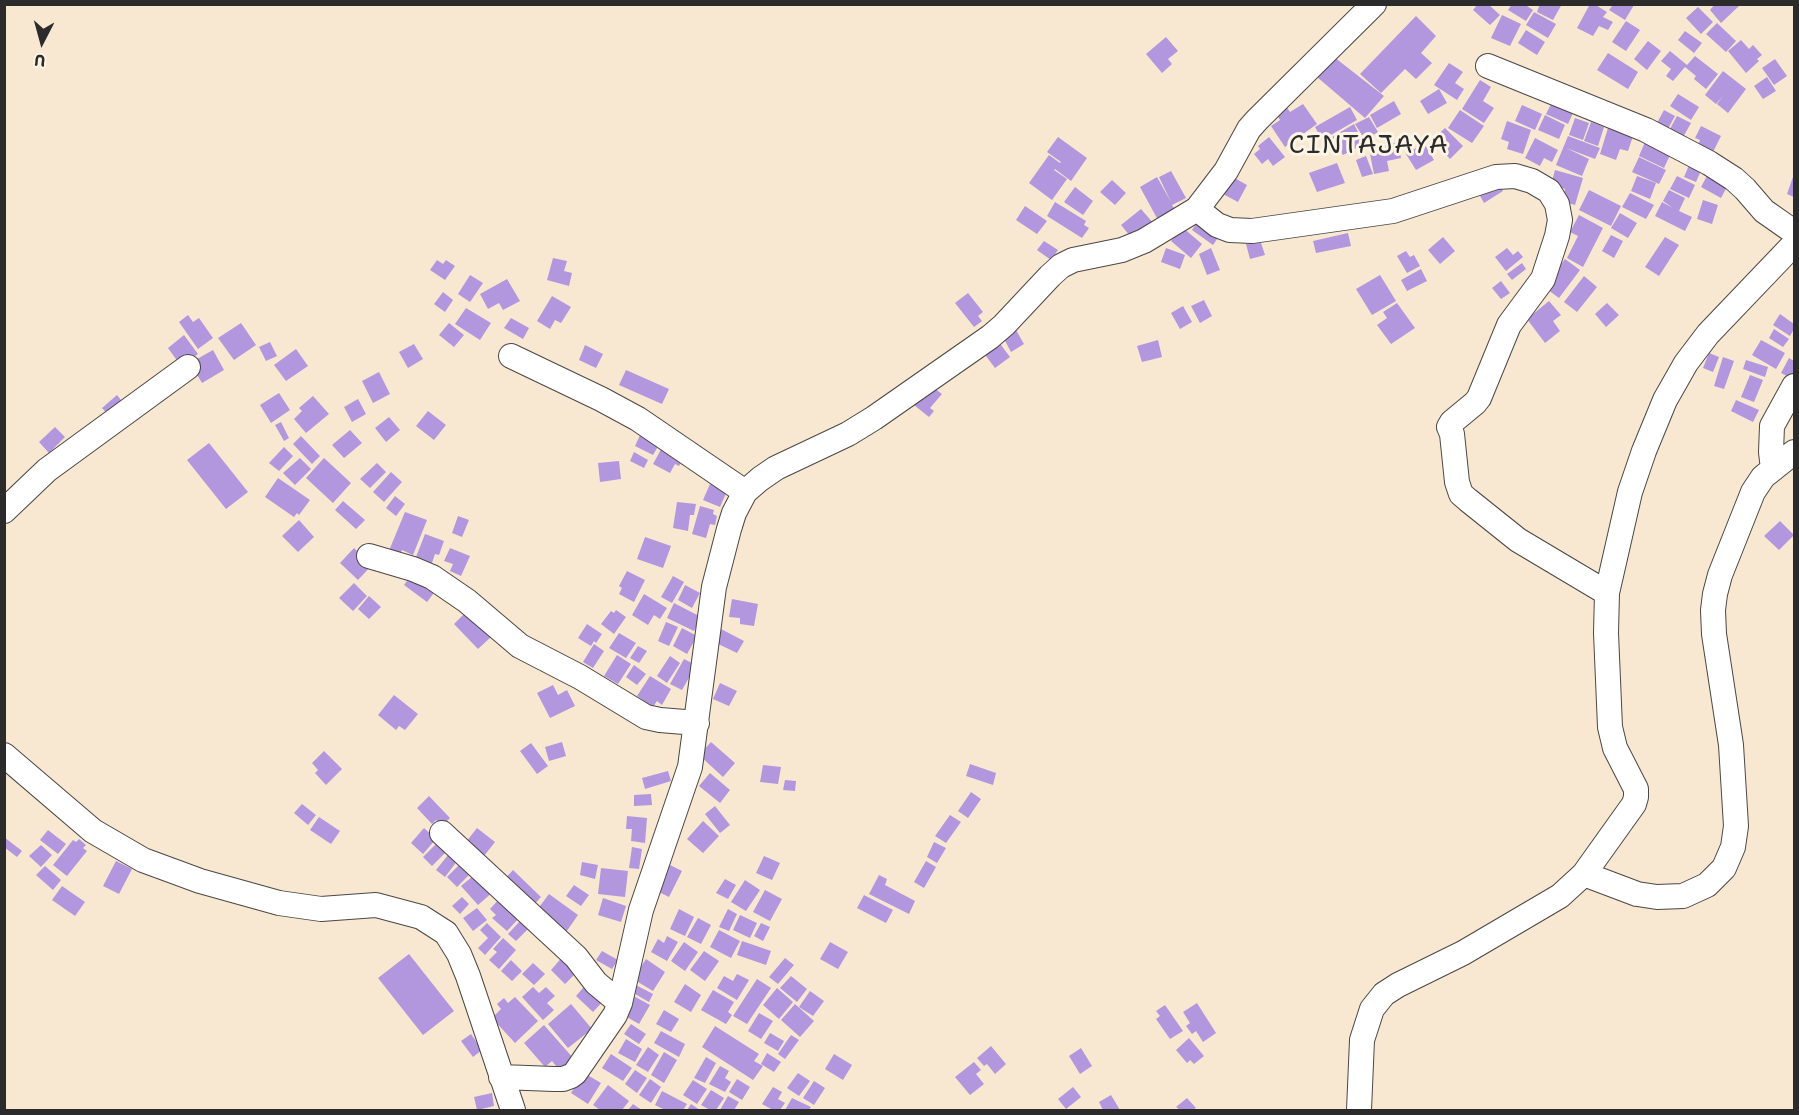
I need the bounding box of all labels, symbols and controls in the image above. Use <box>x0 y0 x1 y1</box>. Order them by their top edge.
north arrow <box>12 12 72 72</box>
text: U <box>34 49 47 71</box>
district label: CINTAJAYA <box>1289 130 1449 162</box>

